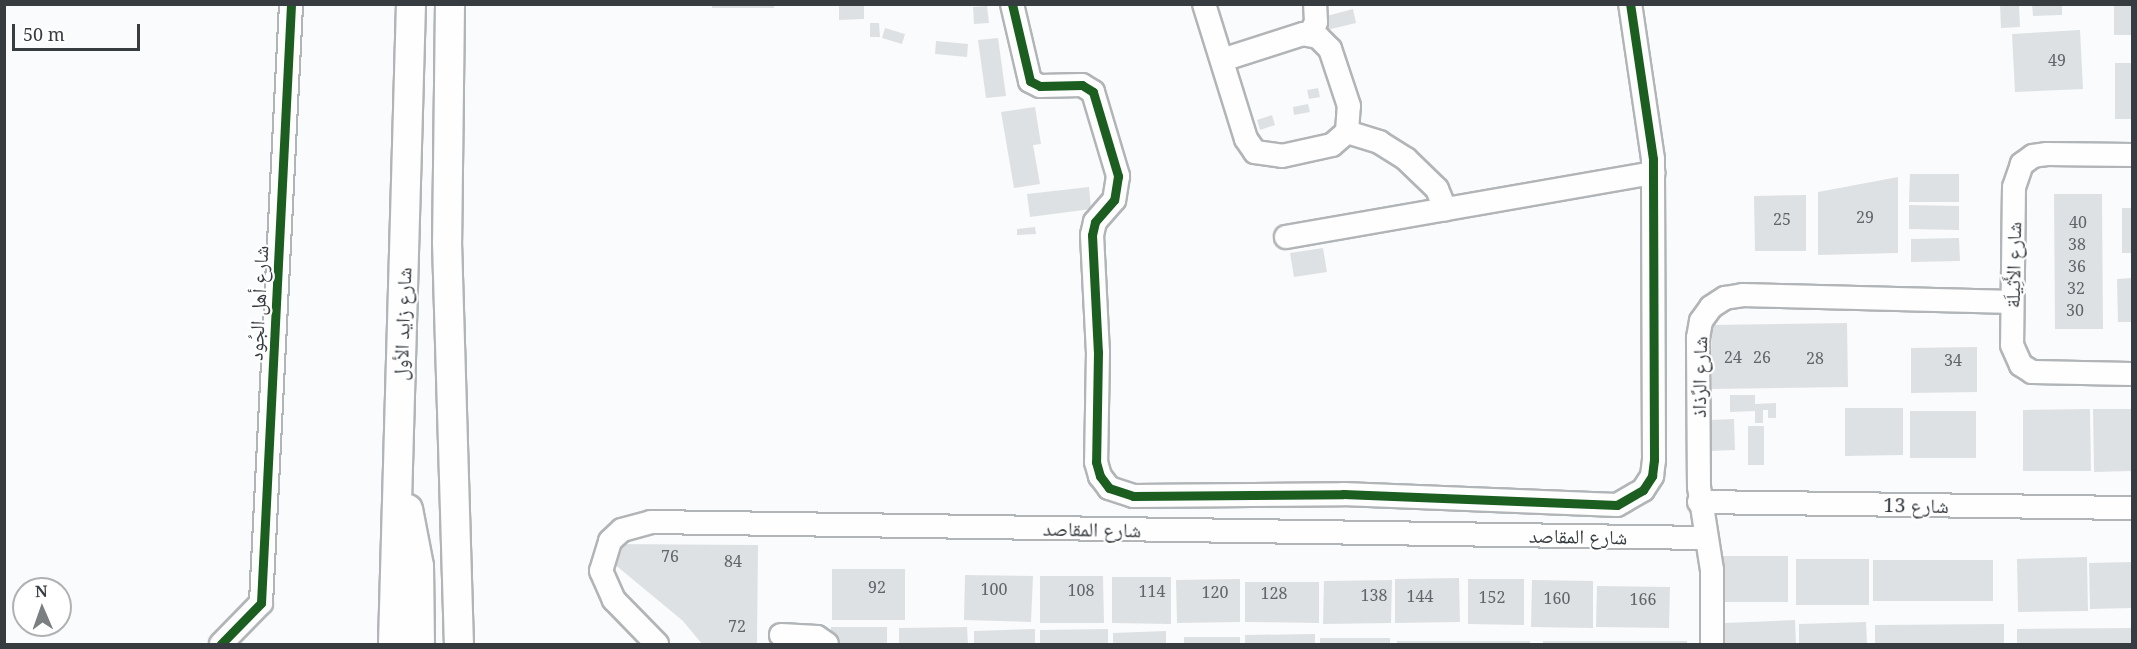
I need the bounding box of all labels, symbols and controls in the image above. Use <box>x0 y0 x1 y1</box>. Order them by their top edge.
scale bar <box>15 12 142 50</box>
text: 50 m <box>23 22 65 46</box>
house number: 49 <box>2048 50 2066 70</box>
house number: 29 <box>1856 207 1874 227</box>
house number: 25 <box>1773 209 1791 229</box>
house number: 40 <box>2069 212 2087 232</box>
street label: شارع الأَثِيلَة <box>2000 222 2026 308</box>
house number: 38 <box>2068 234 2086 254</box>
street label: شارع أهل الجُود <box>243 245 273 361</box>
house number: 36 <box>2068 256 2086 276</box>
street label: شارع زايد الأول <box>388 267 416 381</box>
house number: 32 <box>2067 278 2085 298</box>
house number: 30 <box>2066 300 2084 320</box>
street label: شارع الرَّذاذ <box>1686 336 1712 418</box>
house number: 24 <box>1724 347 1742 367</box>
house number: 26 <box>1753 347 1771 367</box>
house number: 28 <box>1806 348 1824 368</box>
house number: 34 <box>1944 350 1962 370</box>
street label: شارع 13 <box>1883 492 1949 518</box>
street label: شارع المقاصد <box>1043 516 1141 542</box>
street label: شارع المقاصد <box>1529 523 1627 549</box>
house number: 76 <box>661 546 679 566</box>
house number: 84 <box>724 551 742 571</box>
north arrow <box>12 577 72 637</box>
house number: 92 <box>868 577 886 597</box>
house number: 100 <box>981 579 1007 599</box>
text: N <box>35 580 48 602</box>
house number: 108 <box>1068 580 1094 600</box>
house number: 114 <box>1139 581 1165 601</box>
house number: 120 <box>1202 582 1228 602</box>
house number: 128 <box>1261 583 1287 603</box>
house number: 138 <box>1361 585 1387 605</box>
house number: 144 <box>1407 586 1433 606</box>
house number: 152 <box>1479 587 1505 607</box>
house number: 160 <box>1544 588 1570 608</box>
house number: 166 <box>1630 589 1656 609</box>
house number: 72 <box>728 616 746 636</box>

